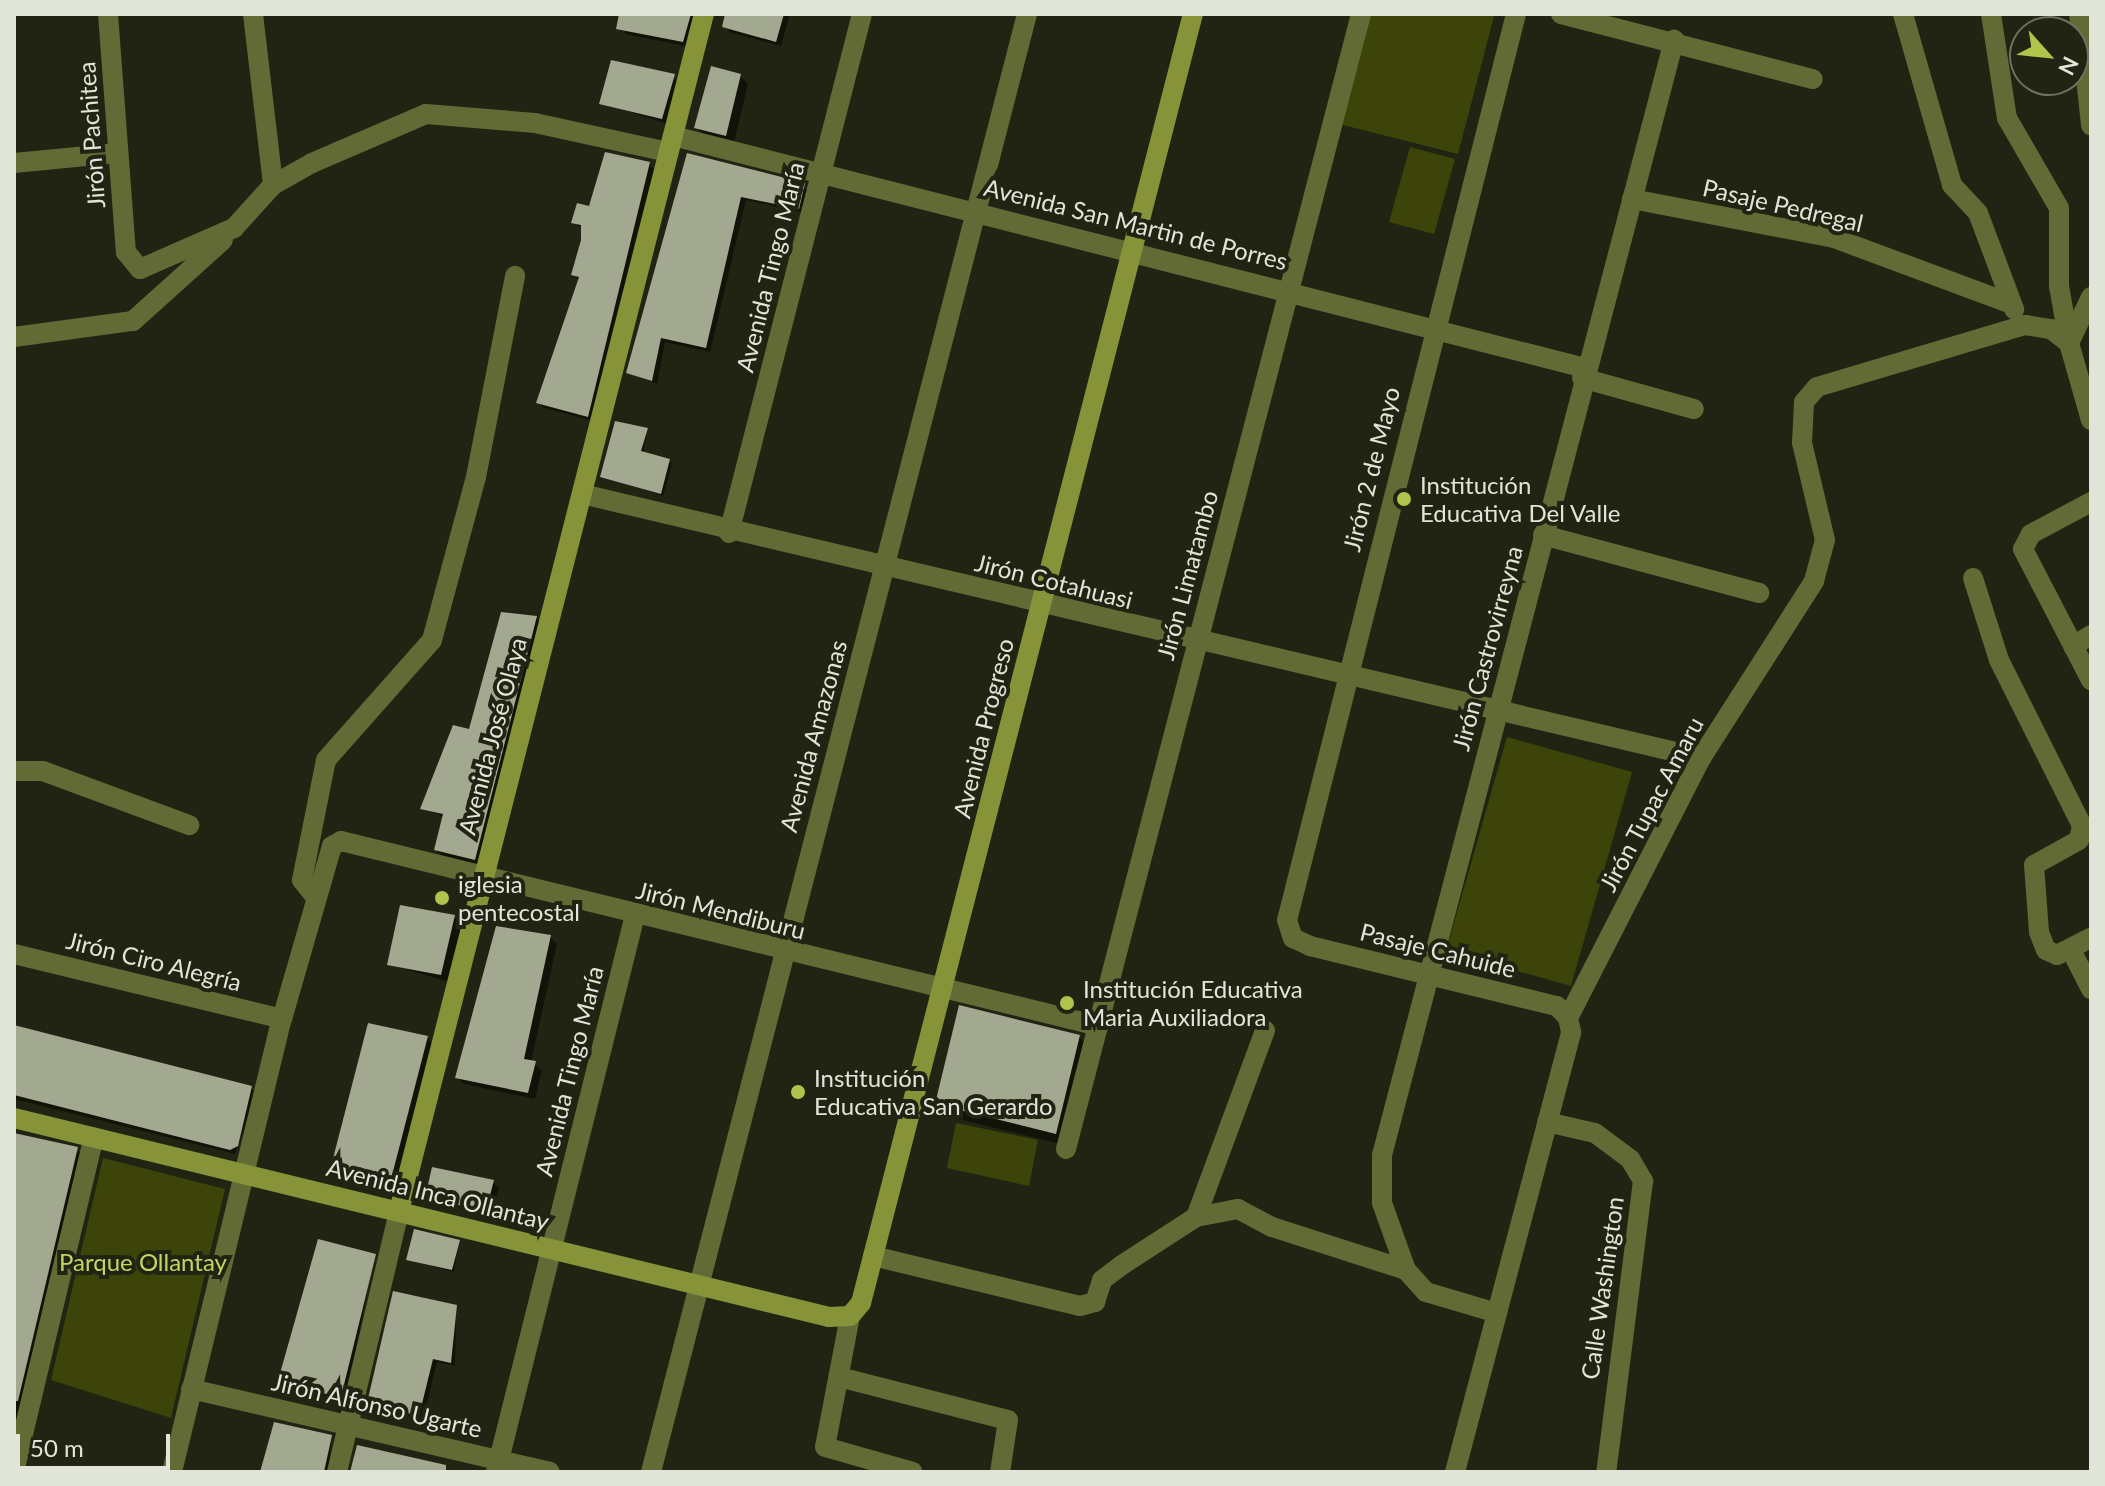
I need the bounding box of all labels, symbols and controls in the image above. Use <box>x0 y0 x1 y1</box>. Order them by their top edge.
north arrow <box>2009 16 2089 96</box>
text: N <box>2053 53 2085 80</box>
street label: Jirón Pachitea <box>72 61 110 209</box>
street label: Avenida Tingo María <box>730 159 810 375</box>
street label: Avenida San Martin de Porres <box>981 172 1291 276</box>
street label: Pasaje Pedregal <box>1700 173 1866 237</box>
street label: Jirón 2 de Mayo <box>1337 384 1405 554</box>
place label: Institución Educativa Del Valle <box>1420 471 1621 527</box>
street label: Jirón Limatambo <box>1151 487 1223 663</box>
marker: Institución Educativa Del Valle <box>1395 490 1413 508</box>
street label: Jirón Castrovirreyna <box>1446 542 1528 754</box>
street label: Jirón Cotahuasi <box>972 547 1136 615</box>
street label: Avenida José Olaya <box>452 634 532 838</box>
street label: Avenida Progreso <box>947 635 1019 821</box>
street label: Avenida Amazonas <box>773 636 853 836</box>
street label: Jirón Tupac Amaru <box>1592 711 1710 897</box>
place label: iglesia pentecostal <box>458 870 580 926</box>
street label: Jirón Mendiburu <box>633 875 809 945</box>
marker: iglesia pentecostal <box>433 889 451 907</box>
street label: Pasaje Cahuide <box>1357 917 1519 983</box>
street label: Jirón Ciro Alegría <box>63 925 245 997</box>
street label: Avenida Tingo María <box>529 963 609 1179</box>
place label: Institución Educativa Maria Auxiliadora <box>1083 975 1303 1031</box>
marker: Institución Educativa Maria Auxiliadora <box>1058 994 1076 1012</box>
place label: Institución Educativa San Gerardo <box>814 1064 1053 1120</box>
marker: Institución Educativa San Gerardo <box>789 1083 807 1101</box>
street label: Avenida Inca Ollantay <box>324 1152 552 1236</box>
street label: Calle Washington <box>1575 1195 1629 1381</box>
park label: Parque Ollantay <box>59 1248 227 1276</box>
street label: Jirón Alfonso Ugarte <box>269 1367 485 1443</box>
scale bar <box>20 1418 174 1468</box>
text: 50 m <box>30 1433 84 1462</box>

